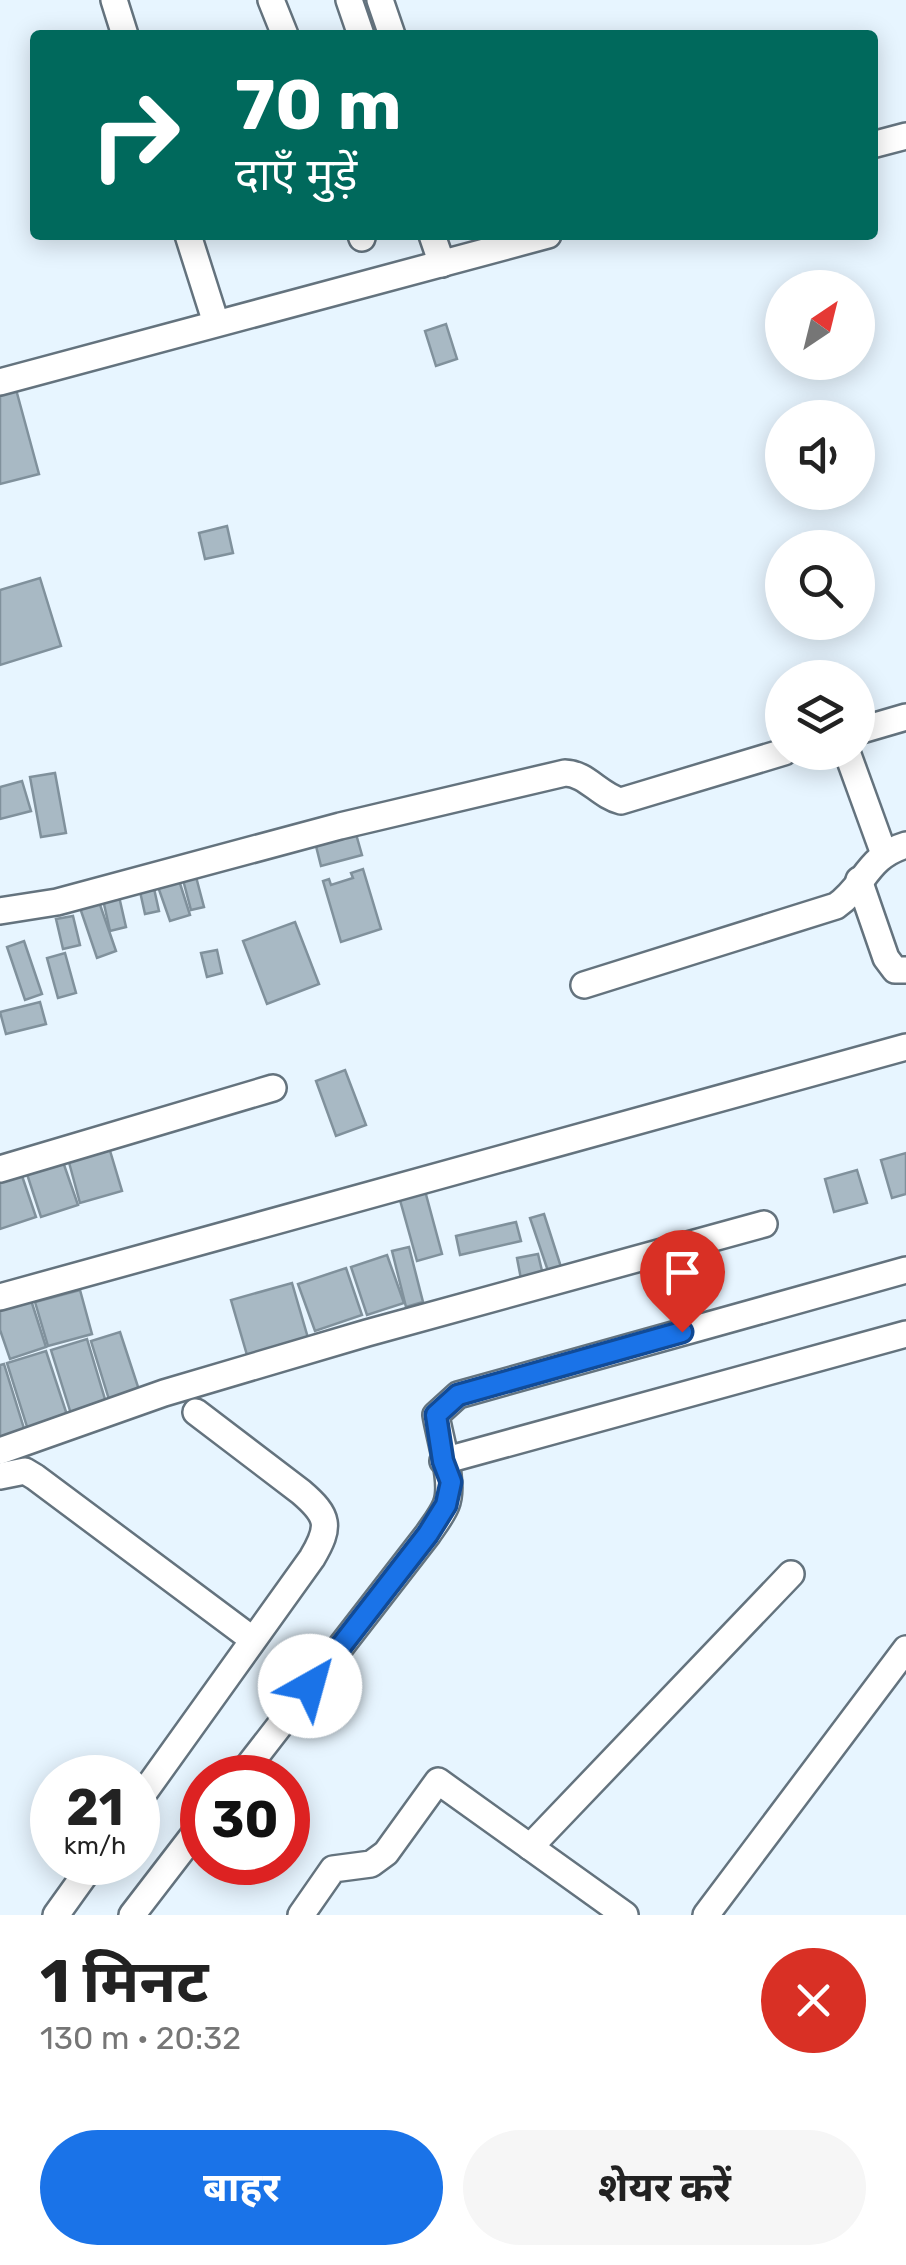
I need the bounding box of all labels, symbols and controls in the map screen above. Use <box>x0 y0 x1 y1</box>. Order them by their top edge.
text: 70 m <box>235 64 402 147</box>
icon: right <box>70 70 200 200</box>
text: दाएँ मुड़ें <box>235 148 357 201</box>
north arrow <box>765 270 875 380</box>
map controls <box>765 270 875 770</box>
button: sound <box>765 400 875 510</box>
button: search <box>765 530 875 640</box>
button: layers <box>765 660 875 770</box>
pin <box>640 1230 725 1333</box>
icon: arrive <box>655 1245 710 1300</box>
position arrow <box>258 1634 362 1738</box>
speed limit sign: 30 <box>180 1755 310 1885</box>
text: 21 <box>66 1778 124 1838</box>
text: km/h <box>64 1831 126 1860</box>
text: 1 मिनट <box>40 1946 209 2017</box>
button: close <box>761 1948 866 2053</box>
text: 130 m · 20:32 <box>40 2019 241 2057</box>
button: बाहर <box>40 2130 443 2245</box>
button: शेयर करें <box>463 2130 866 2245</box>

